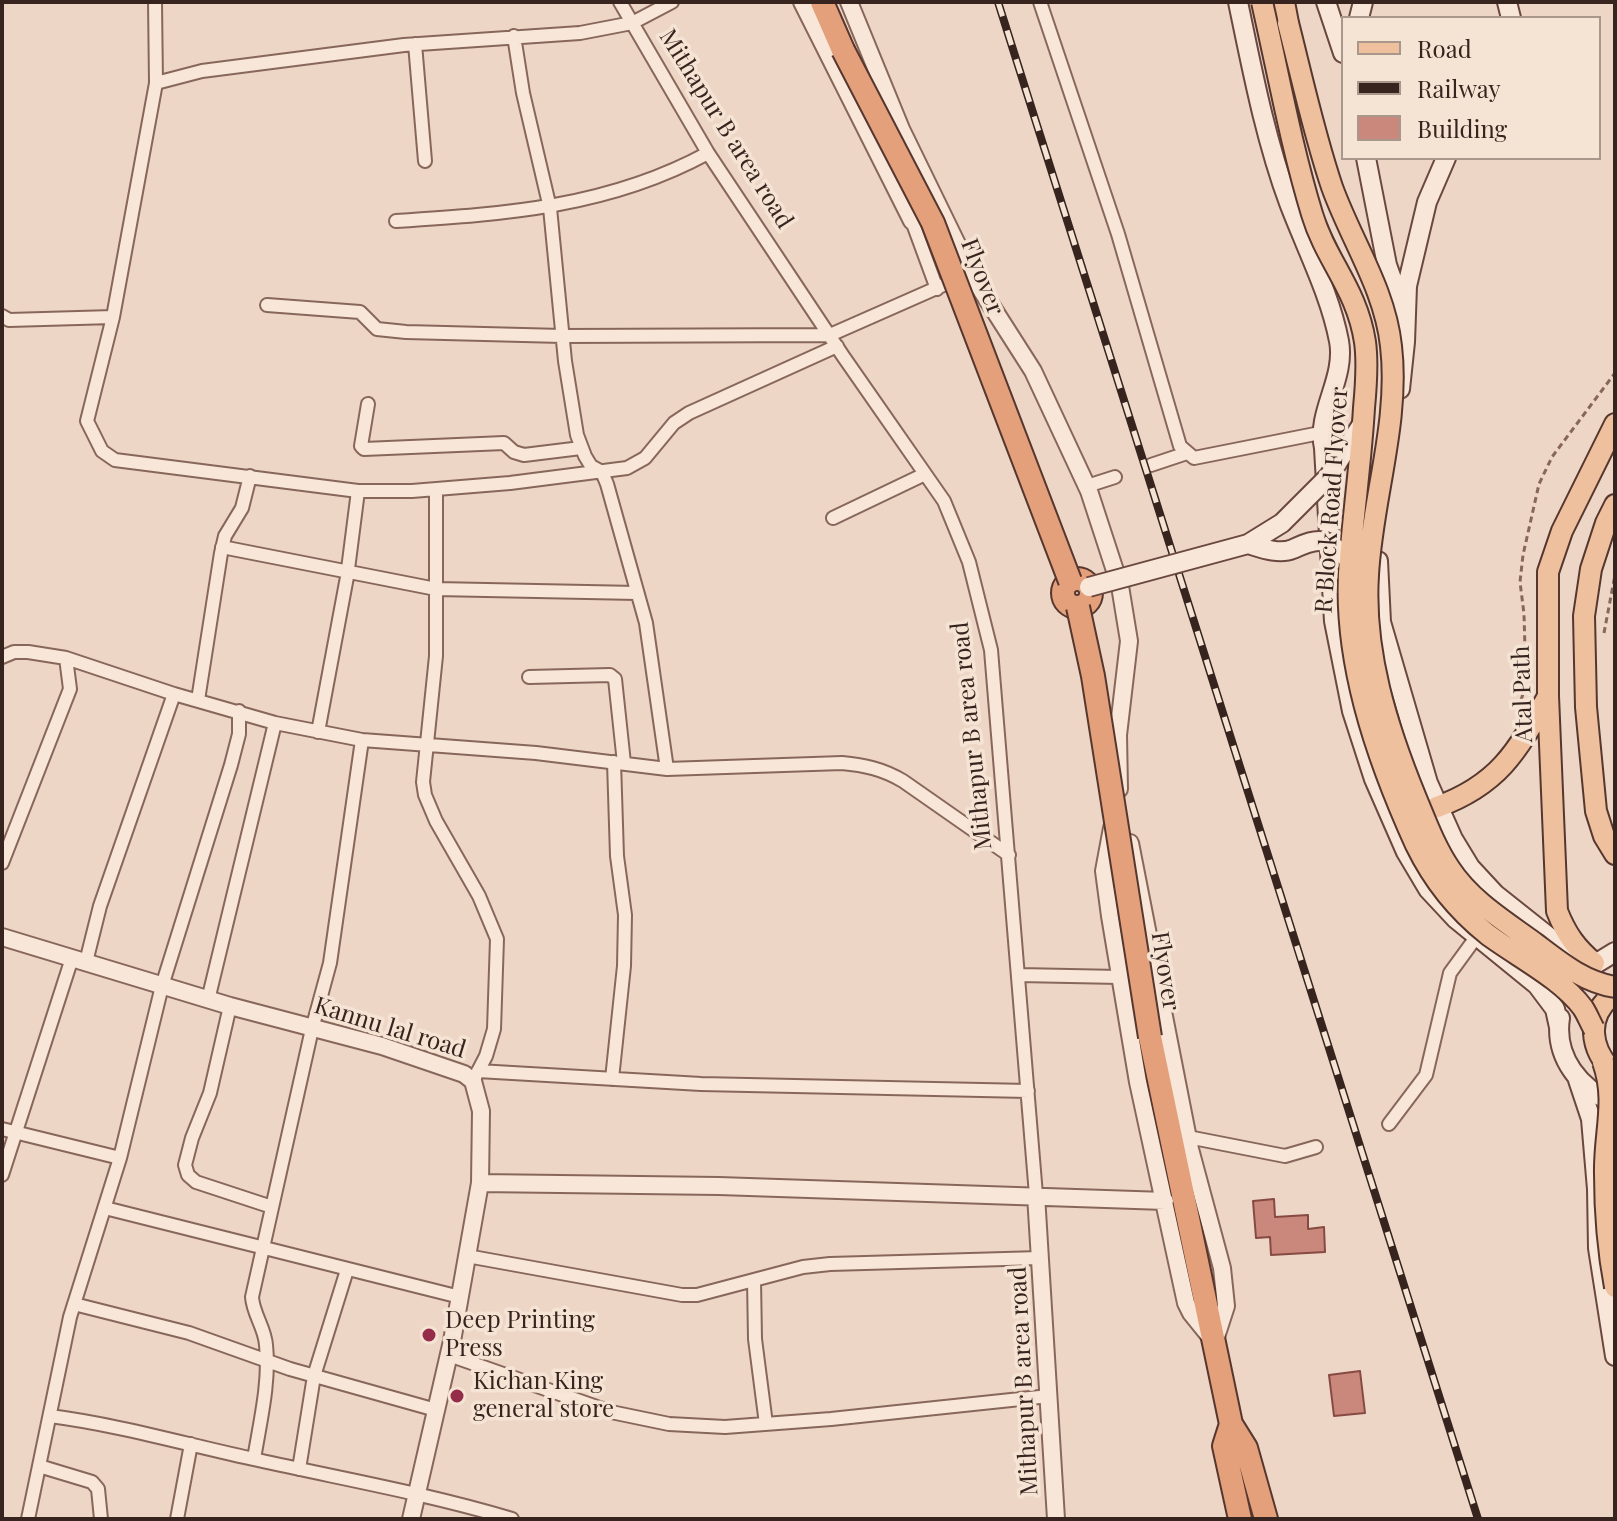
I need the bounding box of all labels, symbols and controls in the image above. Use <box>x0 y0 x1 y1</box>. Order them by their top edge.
legend <box>1341 16 1601 160</box>
street label: Mithapur B area road <box>653 24 799 234</box>
text: Road <box>1417 32 1472 64</box>
text: Railway <box>1417 72 1501 104</box>
text: Building <box>1417 112 1507 144</box>
street label: Flyover <box>954 235 1010 319</box>
street label: R Block Road Flyover <box>1310 386 1354 614</box>
street label: Mithapur B area road <box>946 620 998 852</box>
street label: Atal Path <box>1507 645 1539 743</box>
street label: Flyover <box>1145 929 1185 1013</box>
street label: Kannu lal road <box>311 991 469 1065</box>
street label: Mithapur B area road <box>1004 1266 1044 1496</box>
place label: Deep Printing Press <box>445 1307 595 1363</box>
marker: Deep Printing Press <box>420 1326 438 1344</box>
place label: Kichan King general store <box>473 1368 614 1424</box>
marker: Kichan King general store <box>448 1387 466 1405</box>

